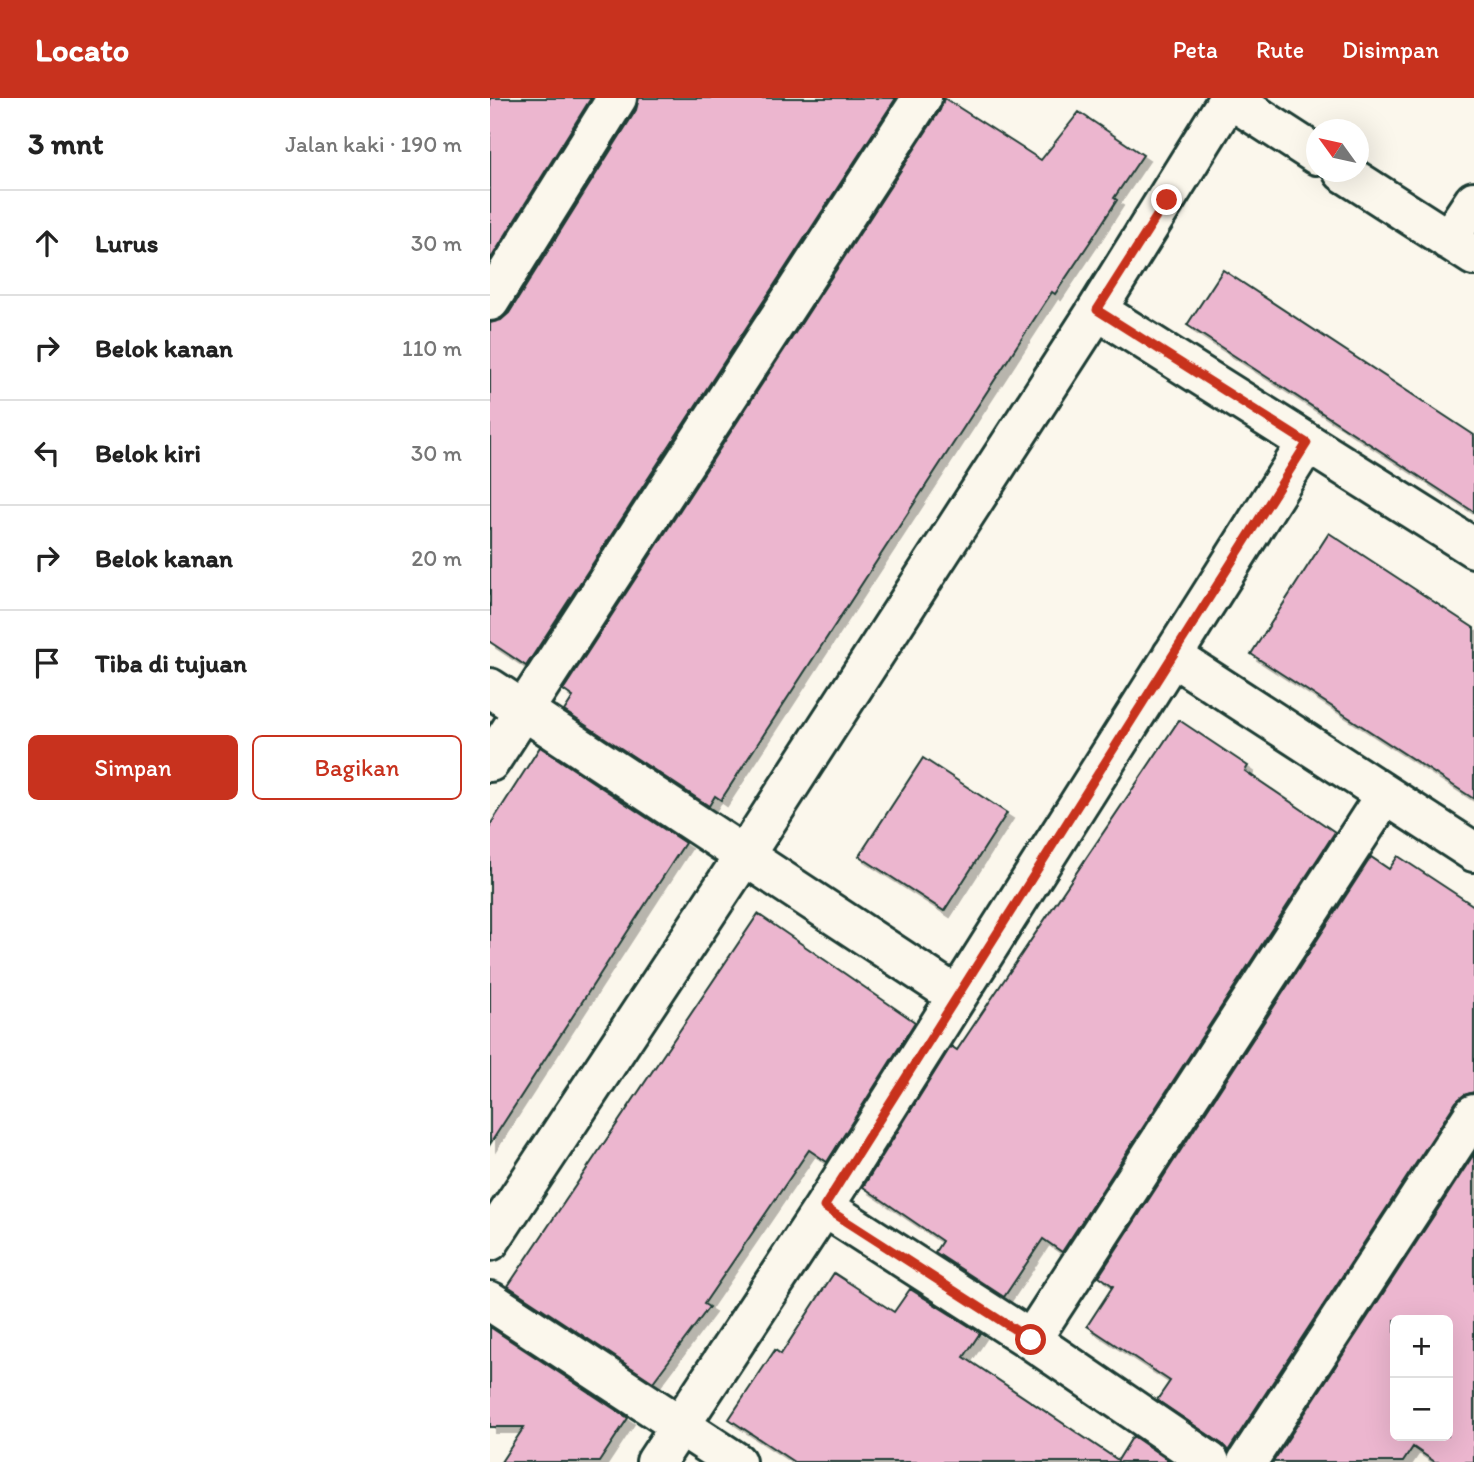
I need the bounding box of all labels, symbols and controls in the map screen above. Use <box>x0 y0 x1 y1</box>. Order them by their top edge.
text: Locato <box>35 30 129 69</box>
text: Peta <box>1173 35 1218 64</box>
text: Rute <box>1256 35 1304 64</box>
text: Disimpan <box>1342 35 1439 64</box>
north arrow <box>1306 119 1369 182</box>
text: 3 mnt <box>28 125 104 162</box>
text: Jalan kaki · 190 m <box>285 130 462 158</box>
route end <box>1151 184 1182 215</box>
icon: ahead <box>28 224 66 262</box>
text: Lurus <box>95 227 158 259</box>
text: 30 m <box>411 229 462 257</box>
icon: right <box>28 329 66 367</box>
text: Belok kanan <box>95 332 233 364</box>
text: 110 m <box>402 334 462 362</box>
icon: left <box>28 434 66 472</box>
text: Belok kiri <box>95 437 201 469</box>
text: 30 m <box>411 439 462 467</box>
icon: right <box>28 539 66 577</box>
text: Belok kanan <box>95 542 233 574</box>
text: 20 m <box>411 544 462 572</box>
icon: arrive <box>28 644 66 682</box>
text: Tiba di tujuan <box>95 647 247 679</box>
button: Simpan <box>28 735 238 800</box>
button: Bagikan <box>252 735 462 800</box>
map controls <box>1390 1315 1453 1441</box>
button: + <box>1390 1315 1453 1378</box>
route start <box>1015 1324 1046 1355</box>
button: − <box>1390 1378 1453 1441</box>

